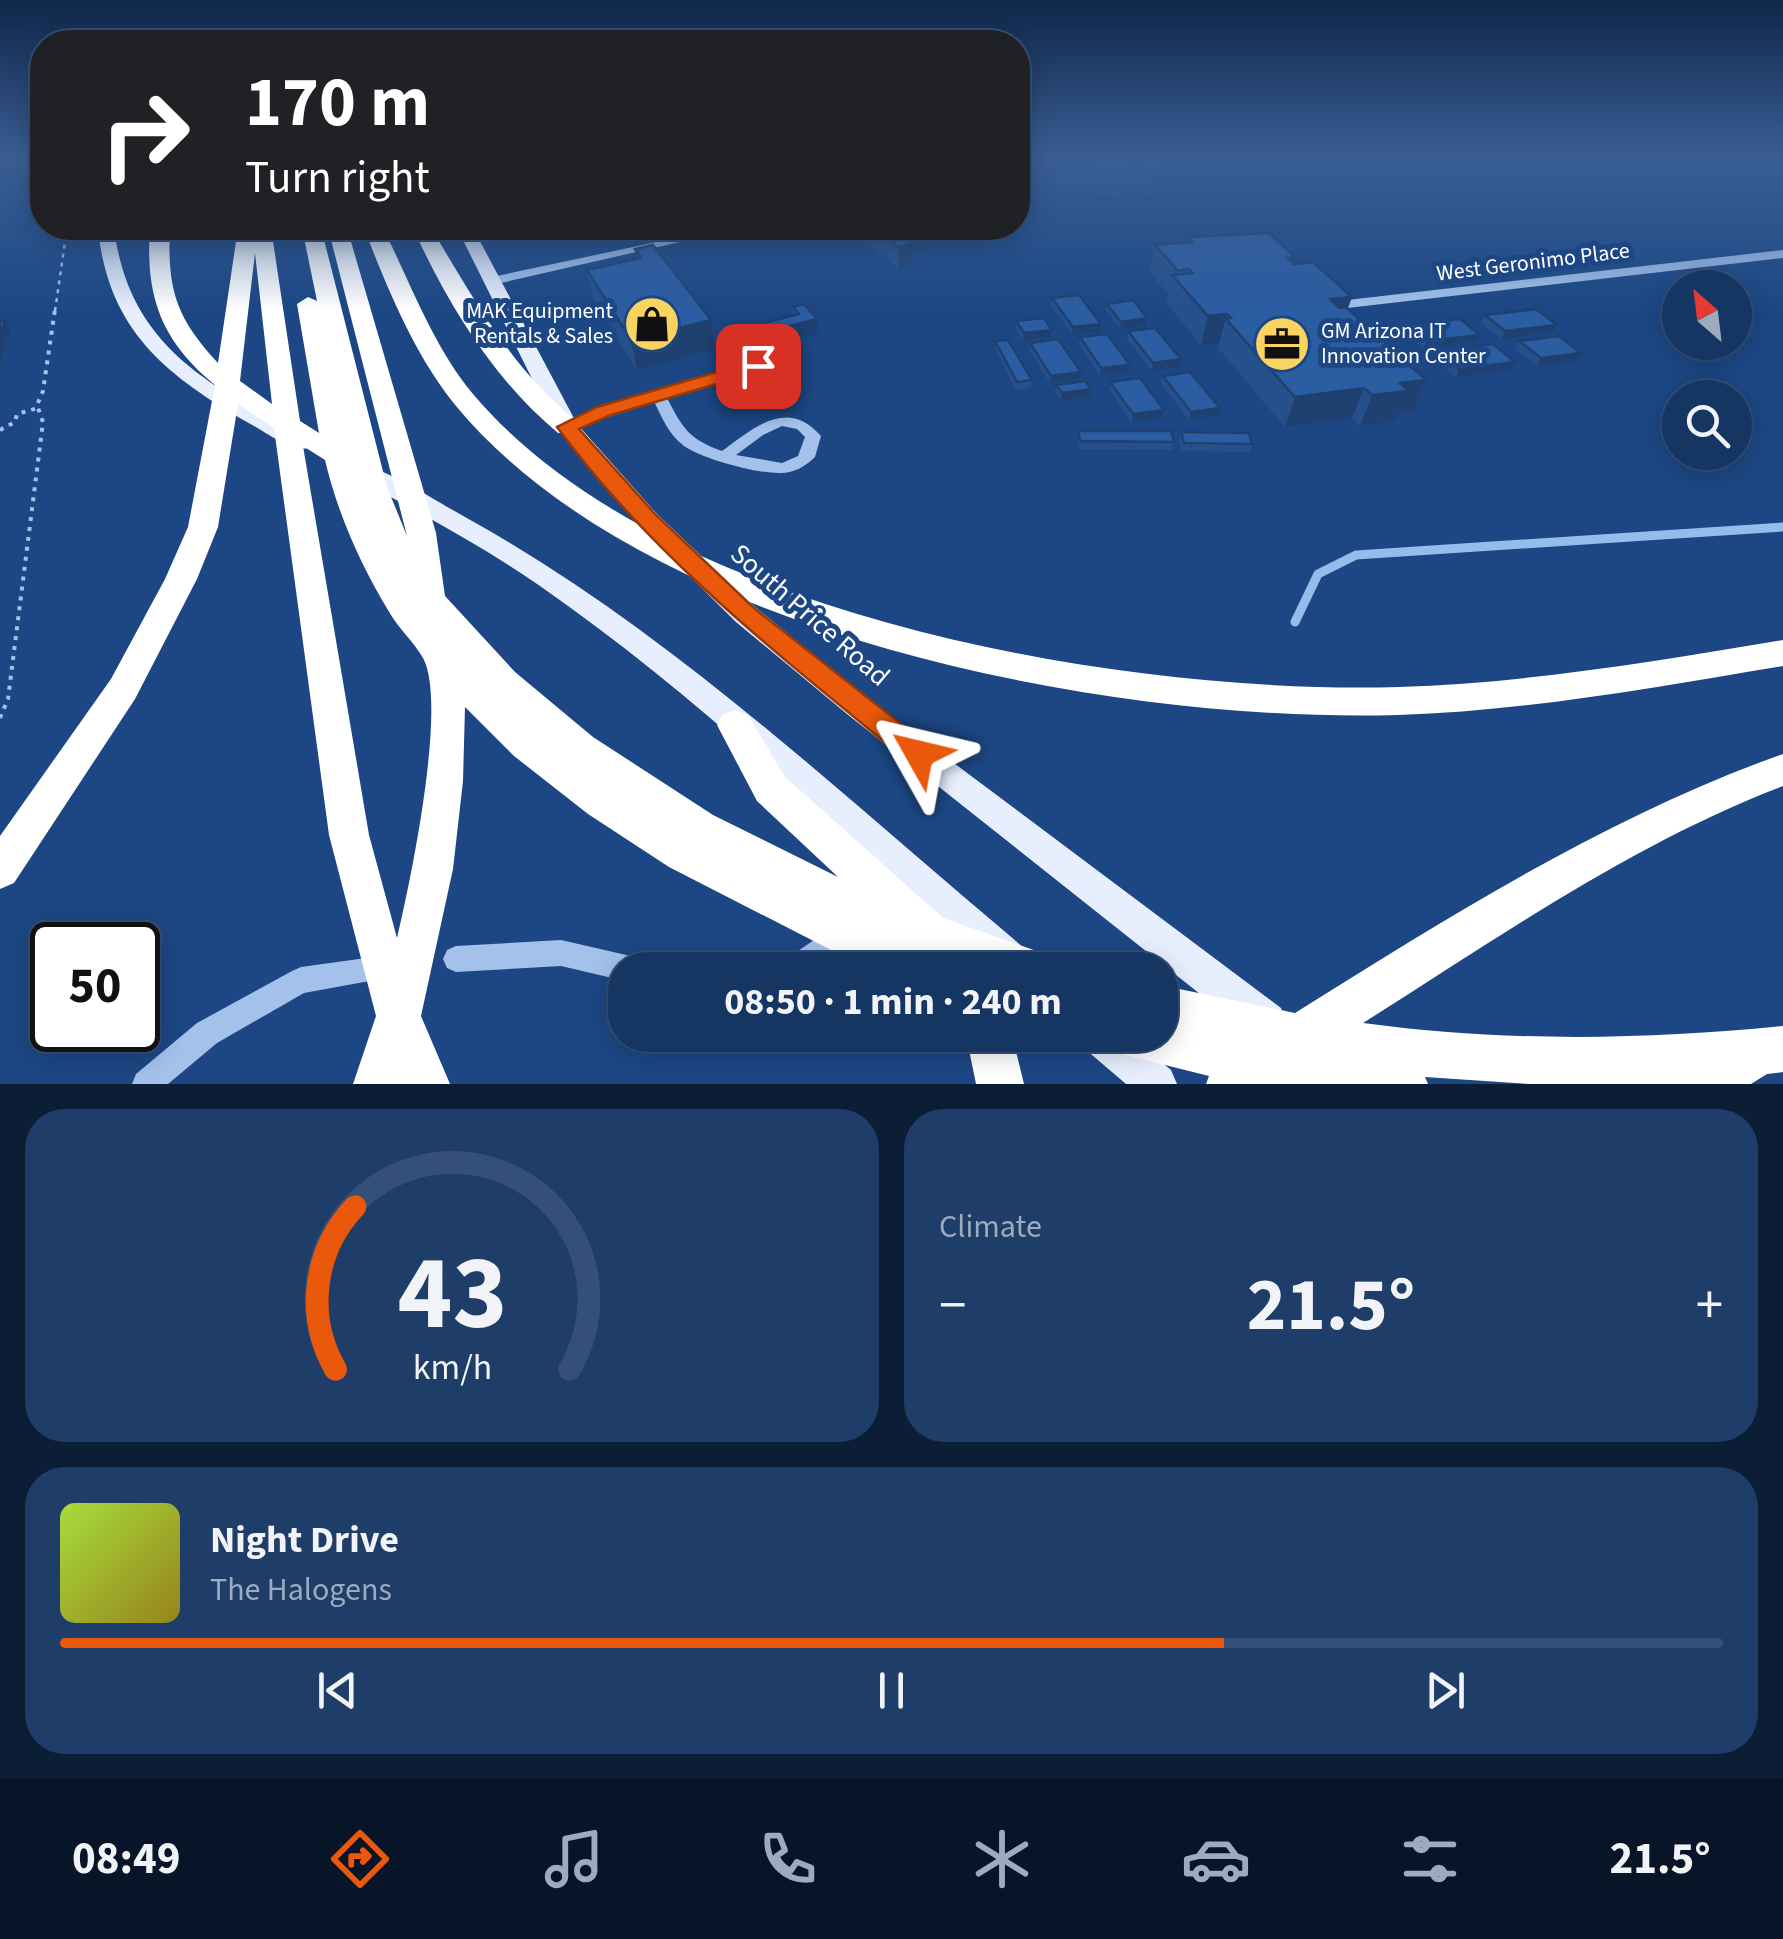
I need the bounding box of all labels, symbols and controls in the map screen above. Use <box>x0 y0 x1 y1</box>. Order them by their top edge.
text: 170 m <box>245 53 430 153</box>
icon: right <box>80 70 210 200</box>
text: Turn right <box>245 146 430 210</box>
street label: West Geronimo Place <box>1435 234 1631 290</box>
north arrow <box>1662 270 1752 360</box>
map controls <box>1662 270 1752 470</box>
shop icon: MAK Equipment Rentals & Sales <box>622 294 682 354</box>
place label: MAK Equipment Rentals & Sales <box>466 295 614 352</box>
office icon: GM Arizona IT Innovation Center <box>1252 314 1312 374</box>
place label: GM Arizona IT Innovation Center <box>1321 315 1486 372</box>
pin <box>716 324 801 409</box>
icon: arrive <box>731 339 786 394</box>
button: search <box>1662 380 1752 470</box>
street label: South Price Road <box>721 534 899 696</box>
position arrow <box>867 702 971 806</box>
speed limit sign: 50 <box>30 922 160 1052</box>
text: 08:50 · 1 min · 240 m <box>724 975 1062 1029</box>
text: Climate <box>939 1204 1042 1250</box>
text: 43 <box>397 1221 507 1369</box>
text: 21.5° <box>1247 1252 1415 1359</box>
text: − <box>939 1267 966 1345</box>
text: + <box>1696 1267 1723 1345</box>
text: km/h <box>412 1342 492 1393</box>
text: Night Drive <box>210 1513 399 1567</box>
text: The Halogens <box>210 1567 392 1613</box>
icon: previous <box>310 1663 365 1718</box>
icon: pause <box>864 1663 919 1718</box>
icon: next <box>1418 1663 1473 1718</box>
icon: directions <box>325 1824 395 1894</box>
icon: music <box>539 1824 609 1894</box>
icon: phone <box>753 1824 823 1894</box>
icon: climate <box>967 1824 1037 1894</box>
icon: car <box>1181 1824 1251 1894</box>
icon: filters <box>1395 1824 1465 1894</box>
text: 08:49 <box>72 1827 181 1891</box>
text: 21.5° <box>1610 1827 1711 1891</box>

